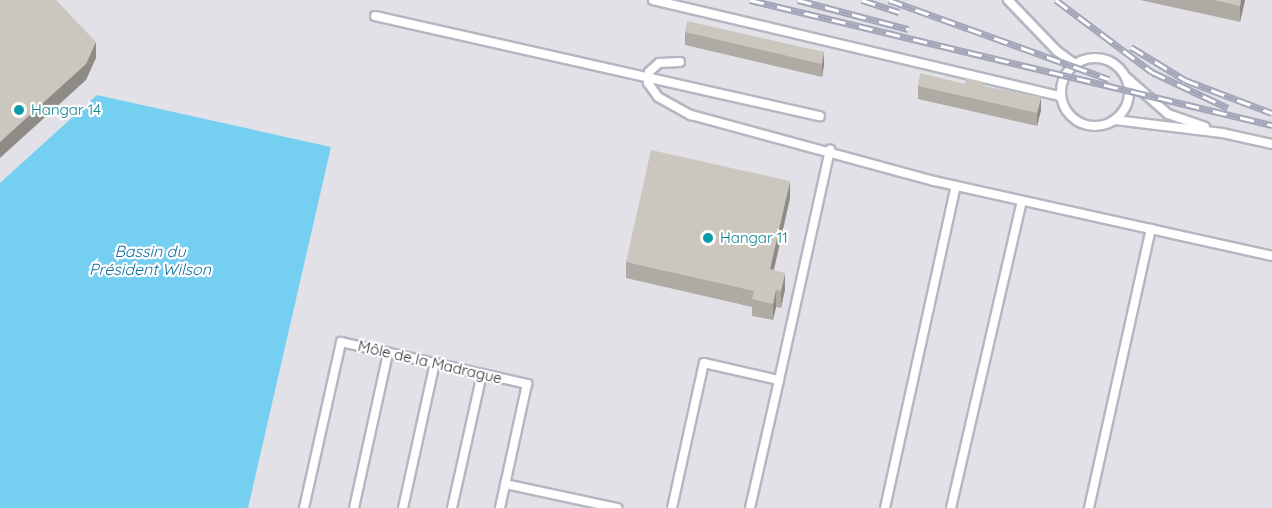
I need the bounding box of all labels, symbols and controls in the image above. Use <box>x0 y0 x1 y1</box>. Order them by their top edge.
place label: Hangar 14 <box>31 101 101 119</box>
marker: Hangar 14 <box>12 103 26 117</box>
place label: Hangar 11 <box>720 229 788 247</box>
marker: Hangar 11 <box>701 231 715 245</box>
water label: Bassin du Président Wilson <box>89 241 211 279</box>
street label: Môle de la Madrague <box>356 337 504 387</box>

